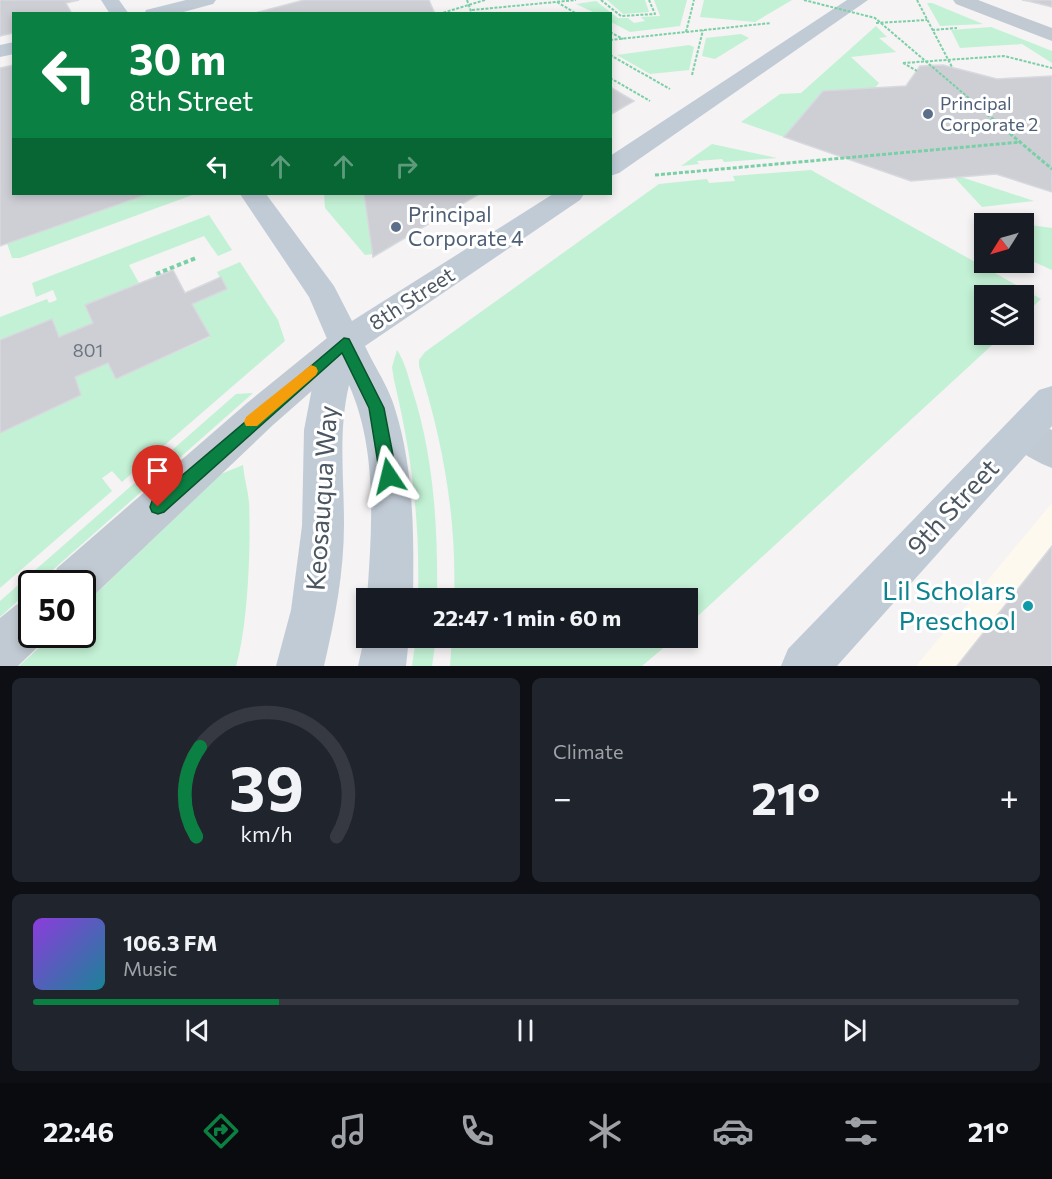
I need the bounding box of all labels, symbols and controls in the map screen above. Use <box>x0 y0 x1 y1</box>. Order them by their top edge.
text: 30 m <box>129 32 226 84</box>
icon: left <box>30 36 108 114</box>
text: 8th Street <box>129 84 253 117</box>
place label: Principal Corporate 2 <box>940 92 1038 135</box>
marker: Principal Corporate 2 <box>921 107 935 121</box>
icon: left <box>201 150 234 183</box>
icon: ahead <box>264 150 297 183</box>
icon: ahead <box>327 150 360 183</box>
icon: right <box>390 150 423 183</box>
place label: Principal Corporate 4 <box>408 201 524 250</box>
north arrow <box>974 213 1034 273</box>
map controls <box>974 213 1034 345</box>
marker: Principal Corporate 4 <box>389 220 403 234</box>
street label: 8th Street <box>364 261 459 335</box>
button: layers <box>974 285 1034 345</box>
house number: 801 <box>73 339 103 361</box>
street label: Keosauqua Way <box>299 404 342 592</box>
position arrow <box>357 444 421 508</box>
pin <box>132 445 183 507</box>
street label: 9th Street <box>900 452 1004 560</box>
icon: arrive <box>141 454 174 487</box>
speed limit sign: 50 <box>18 570 96 648</box>
place label: Lil Scholars Preschool <box>882 574 1016 635</box>
marker: Lil Scholars Preschool <box>1021 599 1035 613</box>
text: 22:47 · 1 min · 60 m <box>433 604 621 631</box>
text: Climate <box>553 739 623 763</box>
text: 39 <box>229 748 303 824</box>
text: 21° <box>751 769 820 824</box>
text: − <box>553 776 572 817</box>
text: + <box>1000 776 1019 817</box>
text: km/h <box>240 820 292 846</box>
text: 106.3 FM <box>123 929 218 956</box>
text: Music <box>123 956 177 980</box>
icon: previous <box>181 1014 214 1047</box>
icon: pause <box>509 1014 542 1047</box>
icon: next <box>838 1014 871 1047</box>
icon: directions <box>200 1110 242 1152</box>
icon: music <box>328 1110 370 1152</box>
icon: phone <box>456 1110 498 1152</box>
icon: climate <box>584 1110 626 1152</box>
icon: car <box>712 1110 754 1152</box>
icon: filters <box>840 1110 882 1152</box>
text: 22:46 <box>43 1115 114 1148</box>
text: 21° <box>968 1115 1009 1148</box>

